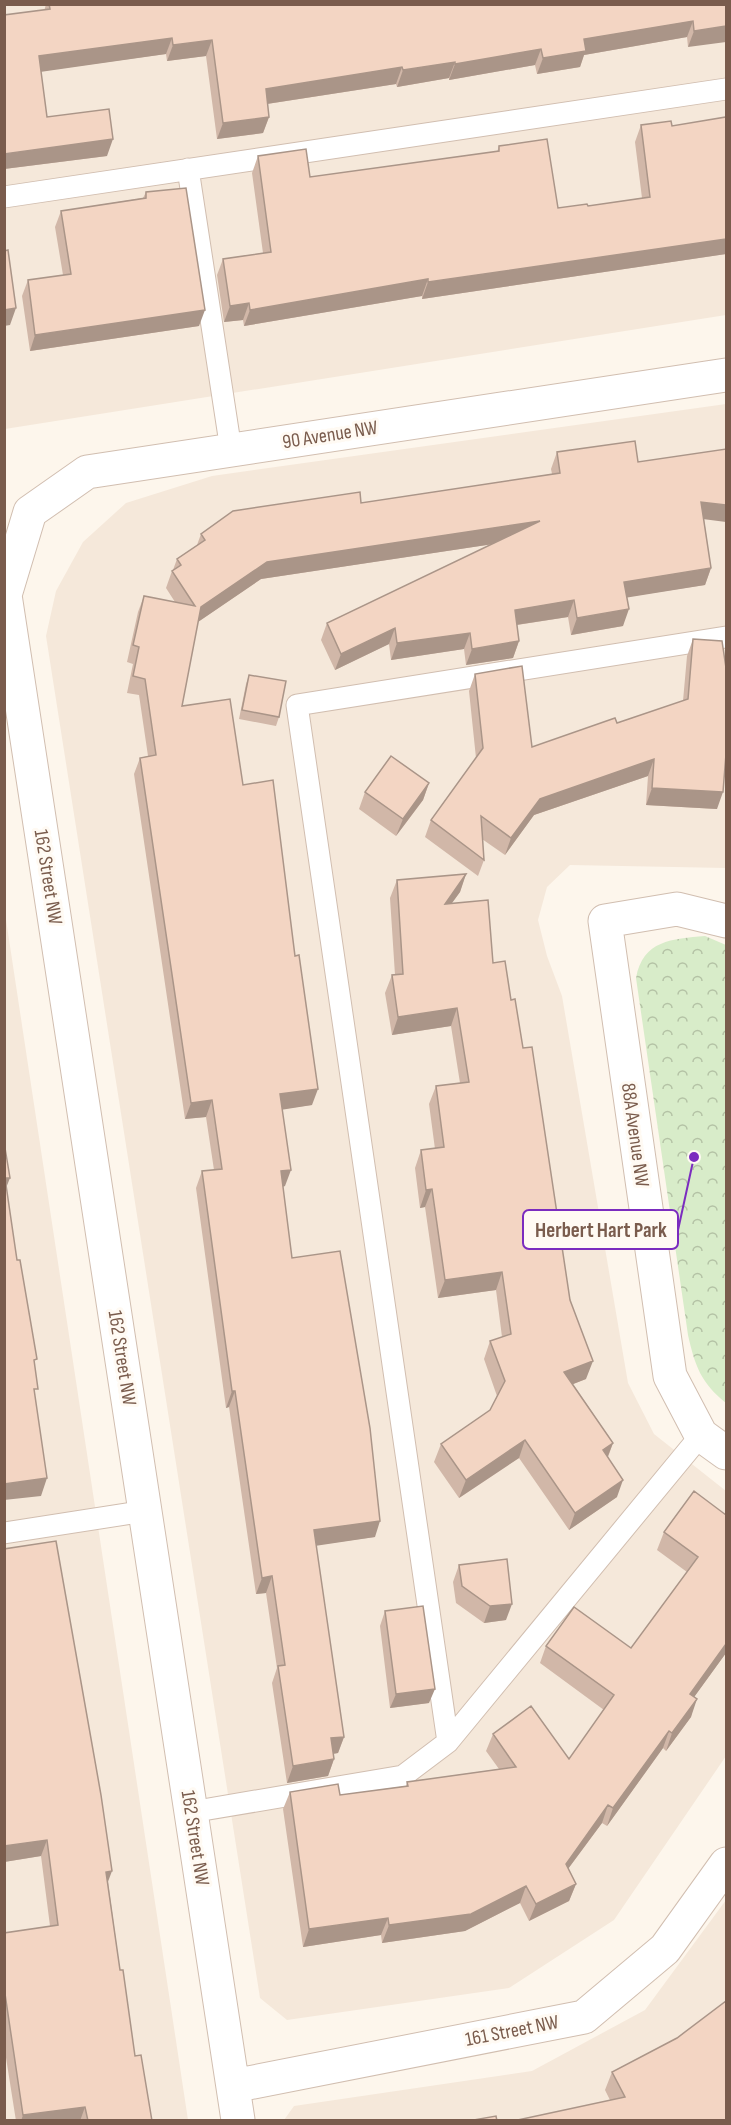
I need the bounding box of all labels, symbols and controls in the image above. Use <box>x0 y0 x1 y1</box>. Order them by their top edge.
street label: 90 Avenue NW <box>281 416 379 454</box>
street label: 162 Street NW <box>29 828 67 926</box>
street label: 88A Avenue NW <box>616 1082 654 1188</box>
callout: Herbert Hart Park <box>523 1210 678 1249</box>
text: Herbert Hart Park <box>535 1218 667 1243</box>
street label: 162 Street NW <box>103 1309 141 1407</box>
street label: 162 Street NW <box>176 1789 214 1887</box>
street label: 161 Street NW <box>463 2010 561 2052</box>

